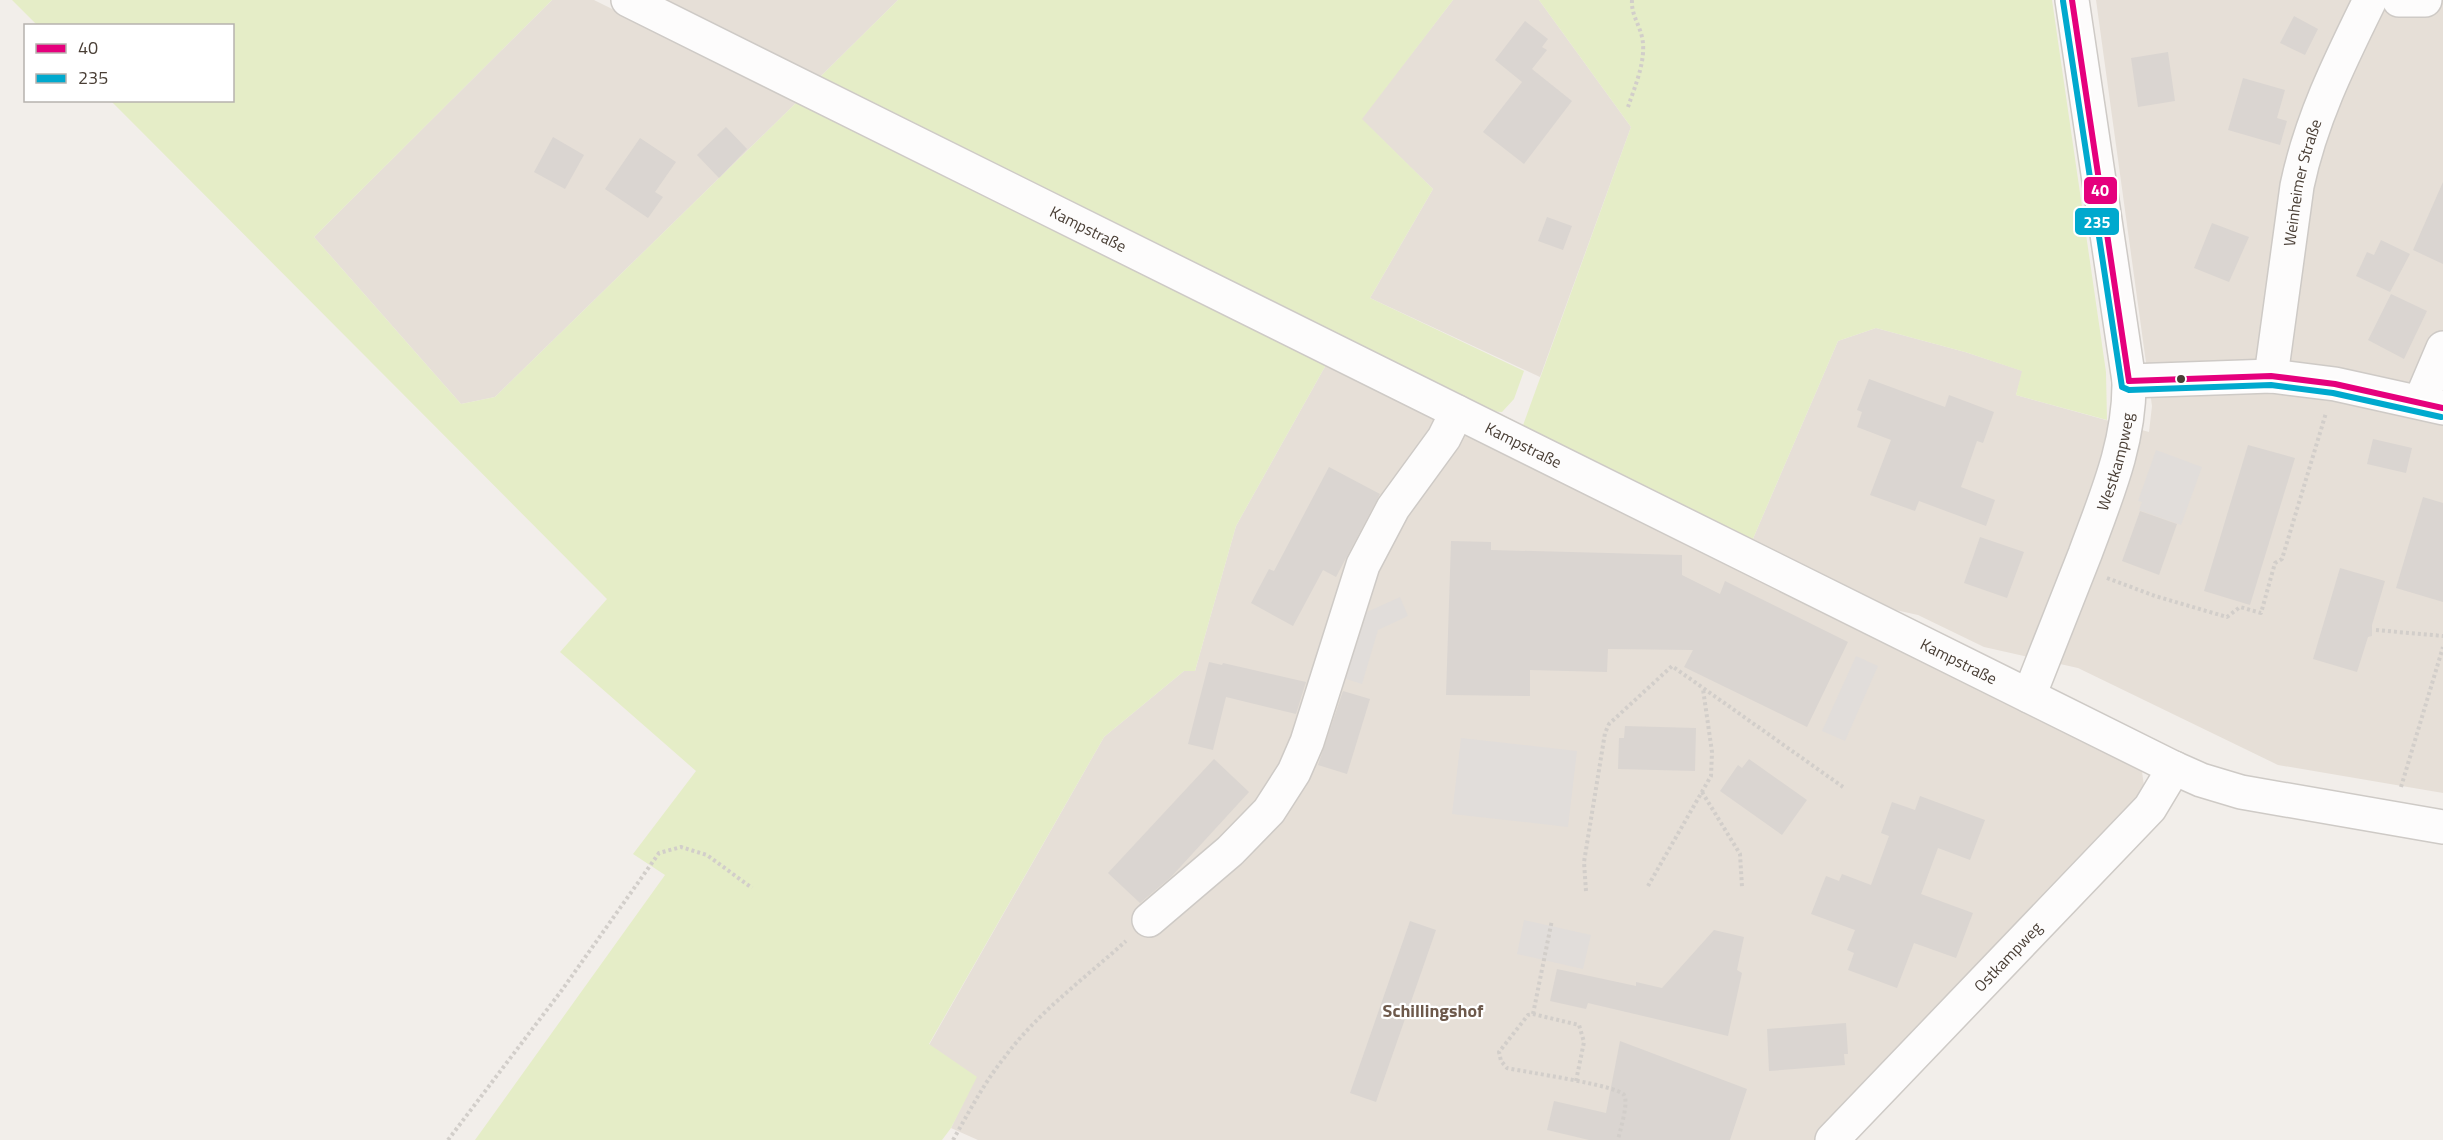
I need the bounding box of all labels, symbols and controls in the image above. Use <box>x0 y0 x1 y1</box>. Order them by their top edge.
legend <box>24 24 234 102</box>
text: 40 <box>78 34 98 61</box>
text: 235 <box>78 64 108 91</box>
street label: Weinheimer Straße <box>2277 116 2327 248</box>
line badge: 40 <box>2083 176 2118 205</box>
text: 40 <box>2091 178 2109 202</box>
street label: Kampstraße <box>1046 199 1131 258</box>
line badge: 235 <box>2074 207 2120 236</box>
text: 235 <box>2084 210 2110 234</box>
unlabelled marker <box>2175 373 2187 385</box>
street label: Westkampweg <box>2090 411 2139 514</box>
street label: Kampstraße <box>1481 416 1566 474</box>
street label: Kampstraße <box>1916 632 2001 690</box>
street label: Ostkampweg <box>1968 916 2047 997</box>
district label: Schillingshof <box>1383 997 1484 1024</box>

